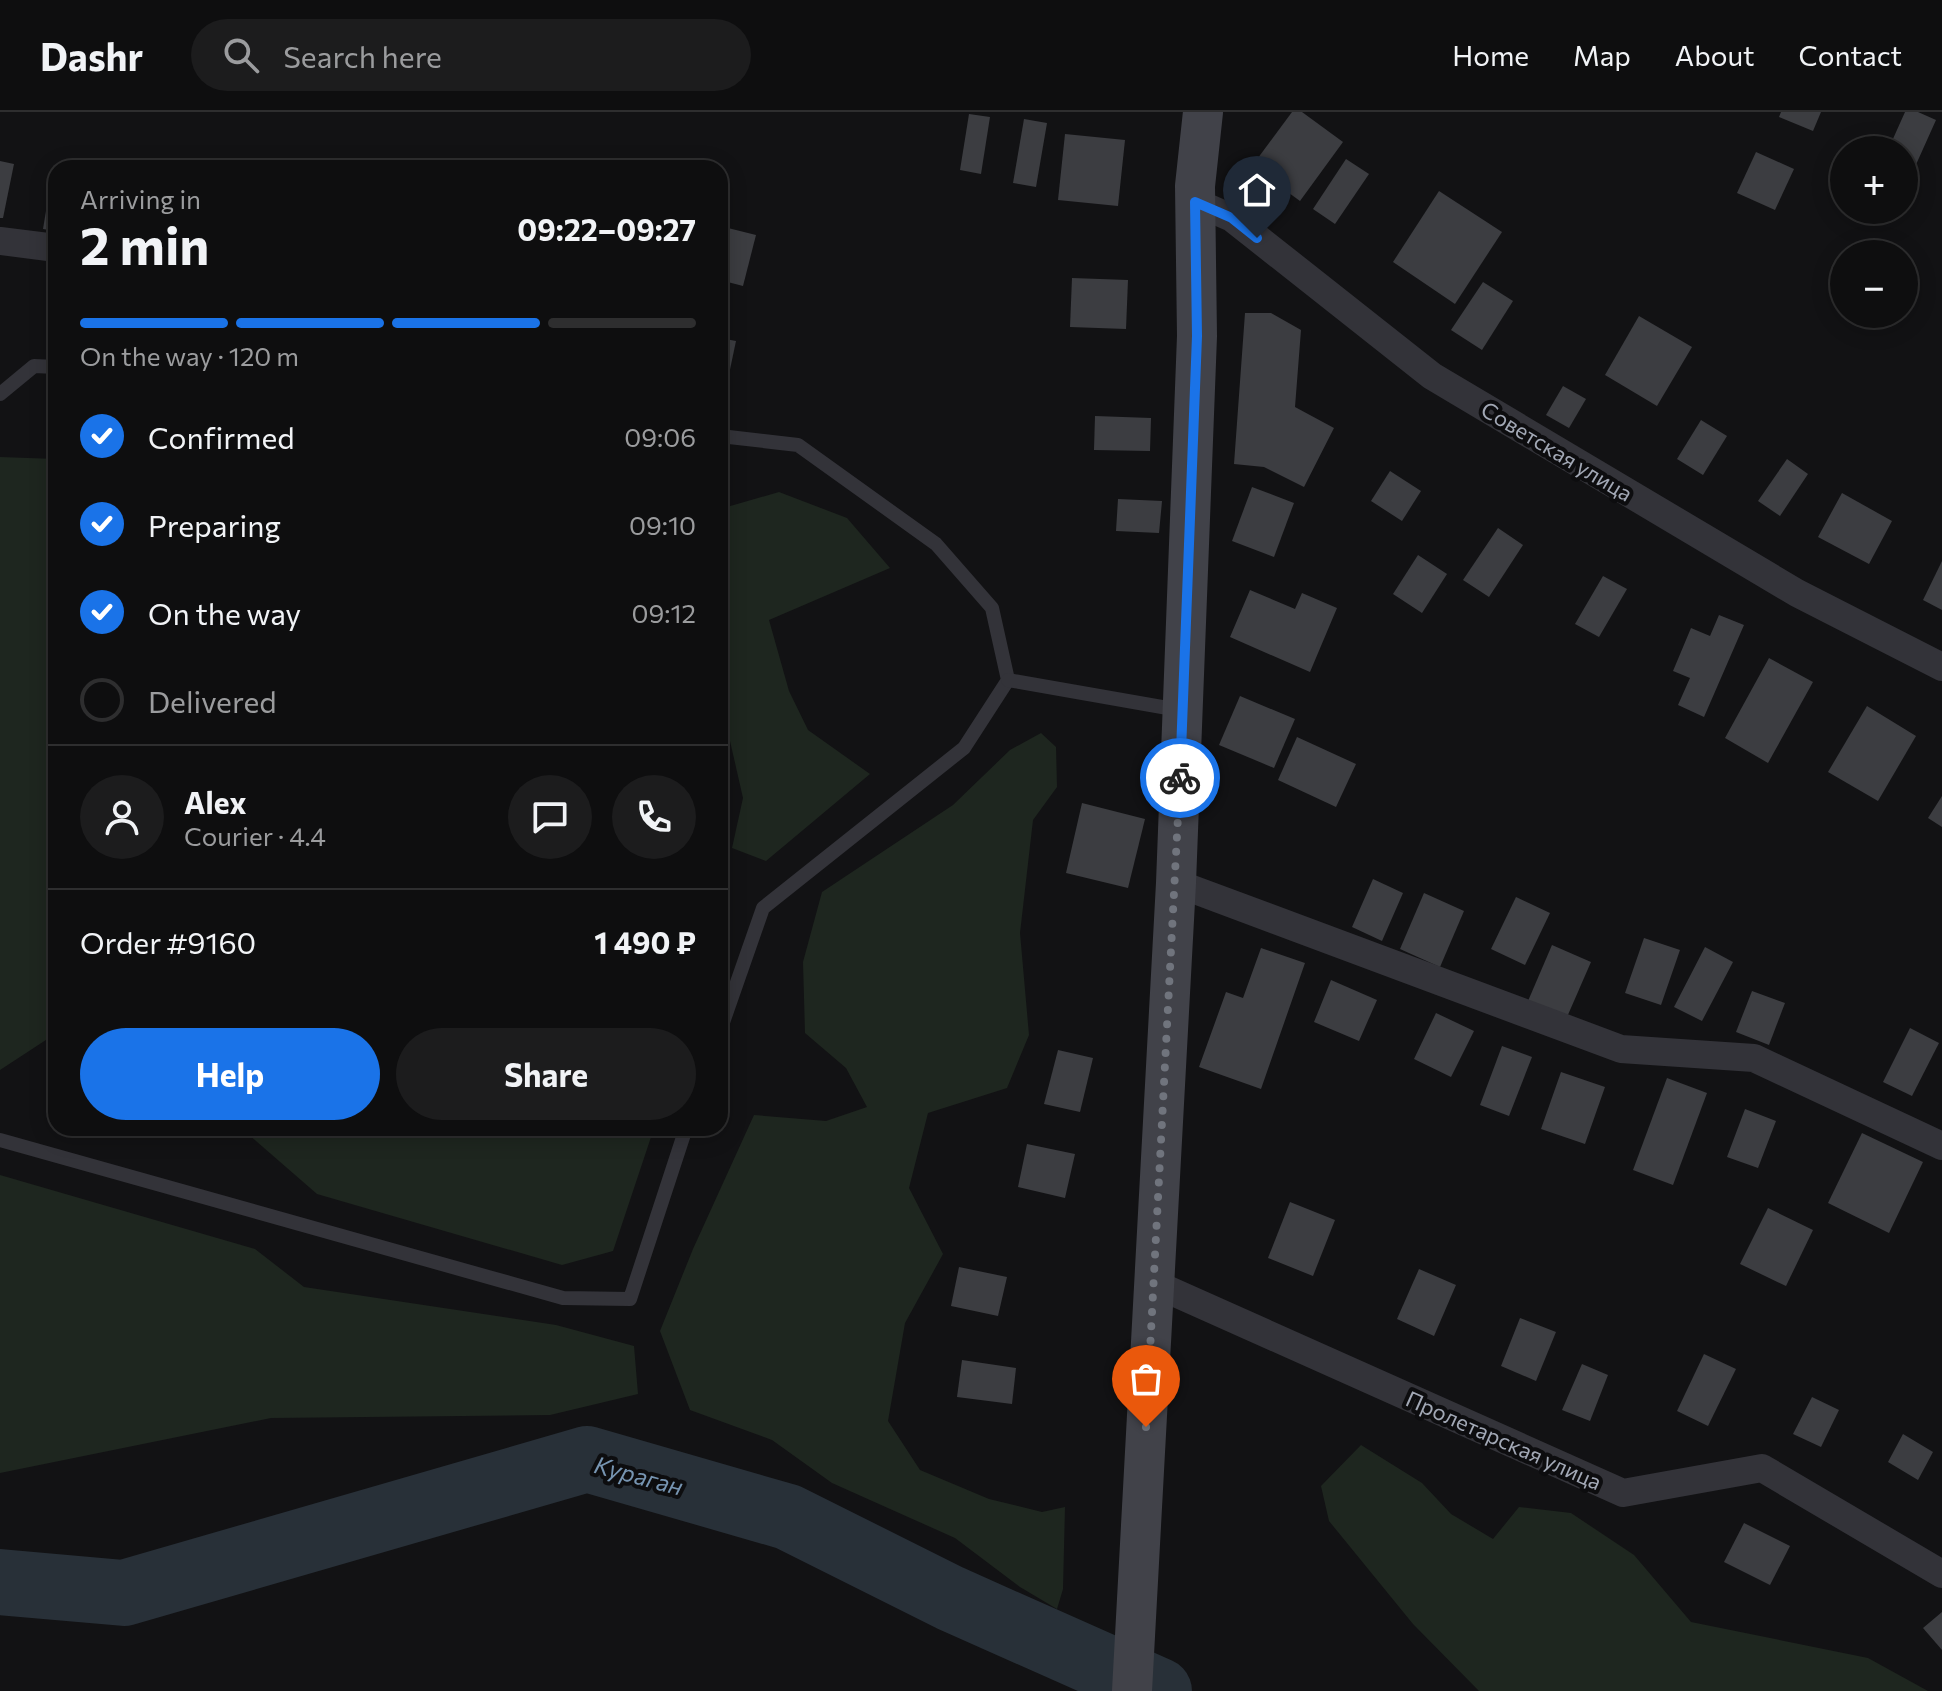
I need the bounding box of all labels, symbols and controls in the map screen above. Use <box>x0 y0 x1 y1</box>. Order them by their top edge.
search box <box>191 19 751 91</box>
text: Dashr <box>40 32 143 79</box>
icon: search <box>219 33 263 77</box>
text: Search here <box>283 37 442 74</box>
text: Home <box>1452 38 1529 72</box>
text: Map <box>1573 38 1631 72</box>
text: About <box>1675 38 1755 72</box>
text: Contact <box>1799 38 1902 72</box>
map controls <box>1830 136 1918 328</box>
button: + <box>1830 136 1918 224</box>
pin <box>1223 156 1291 238</box>
icon: home <box>1235 168 1279 212</box>
text: Arriving in <box>80 183 201 214</box>
text: 09:22–09:27 <box>517 210 696 247</box>
text: 2 min <box>80 212 209 276</box>
button: − <box>1830 240 1918 328</box>
text: On the way · 120 m <box>80 340 299 371</box>
street label: Советская улица <box>1476 395 1638 507</box>
icon: check <box>80 414 124 458</box>
text: Confirmed <box>148 418 295 455</box>
text: 09:06 <box>624 421 696 452</box>
icon: check <box>80 502 124 546</box>
text: Preparing <box>148 506 281 543</box>
text: 09:10 <box>629 509 696 540</box>
icon: check <box>80 590 124 634</box>
text: On the way <box>148 594 301 631</box>
text: 09:12 <box>632 597 696 628</box>
text: Delivered <box>148 682 277 719</box>
courier <box>1140 738 1220 818</box>
icon: bike <box>1158 756 1202 800</box>
button: person <box>80 775 164 859</box>
button: chat <box>508 775 592 859</box>
button: phone <box>612 775 696 859</box>
text: Alex <box>184 783 247 820</box>
text: Courier · 4.4 <box>184 820 326 851</box>
text: Order #9160 <box>80 923 256 960</box>
text: 1 490 ₽ <box>594 923 696 960</box>
button: Help <box>80 1028 380 1120</box>
button: Share <box>396 1028 696 1120</box>
pin <box>1112 1345 1180 1427</box>
icon: bag <box>1124 1357 1168 1401</box>
street label: Пролетарская улица <box>1402 1385 1606 1495</box>
water label: Кураган <box>591 1449 687 1501</box>

